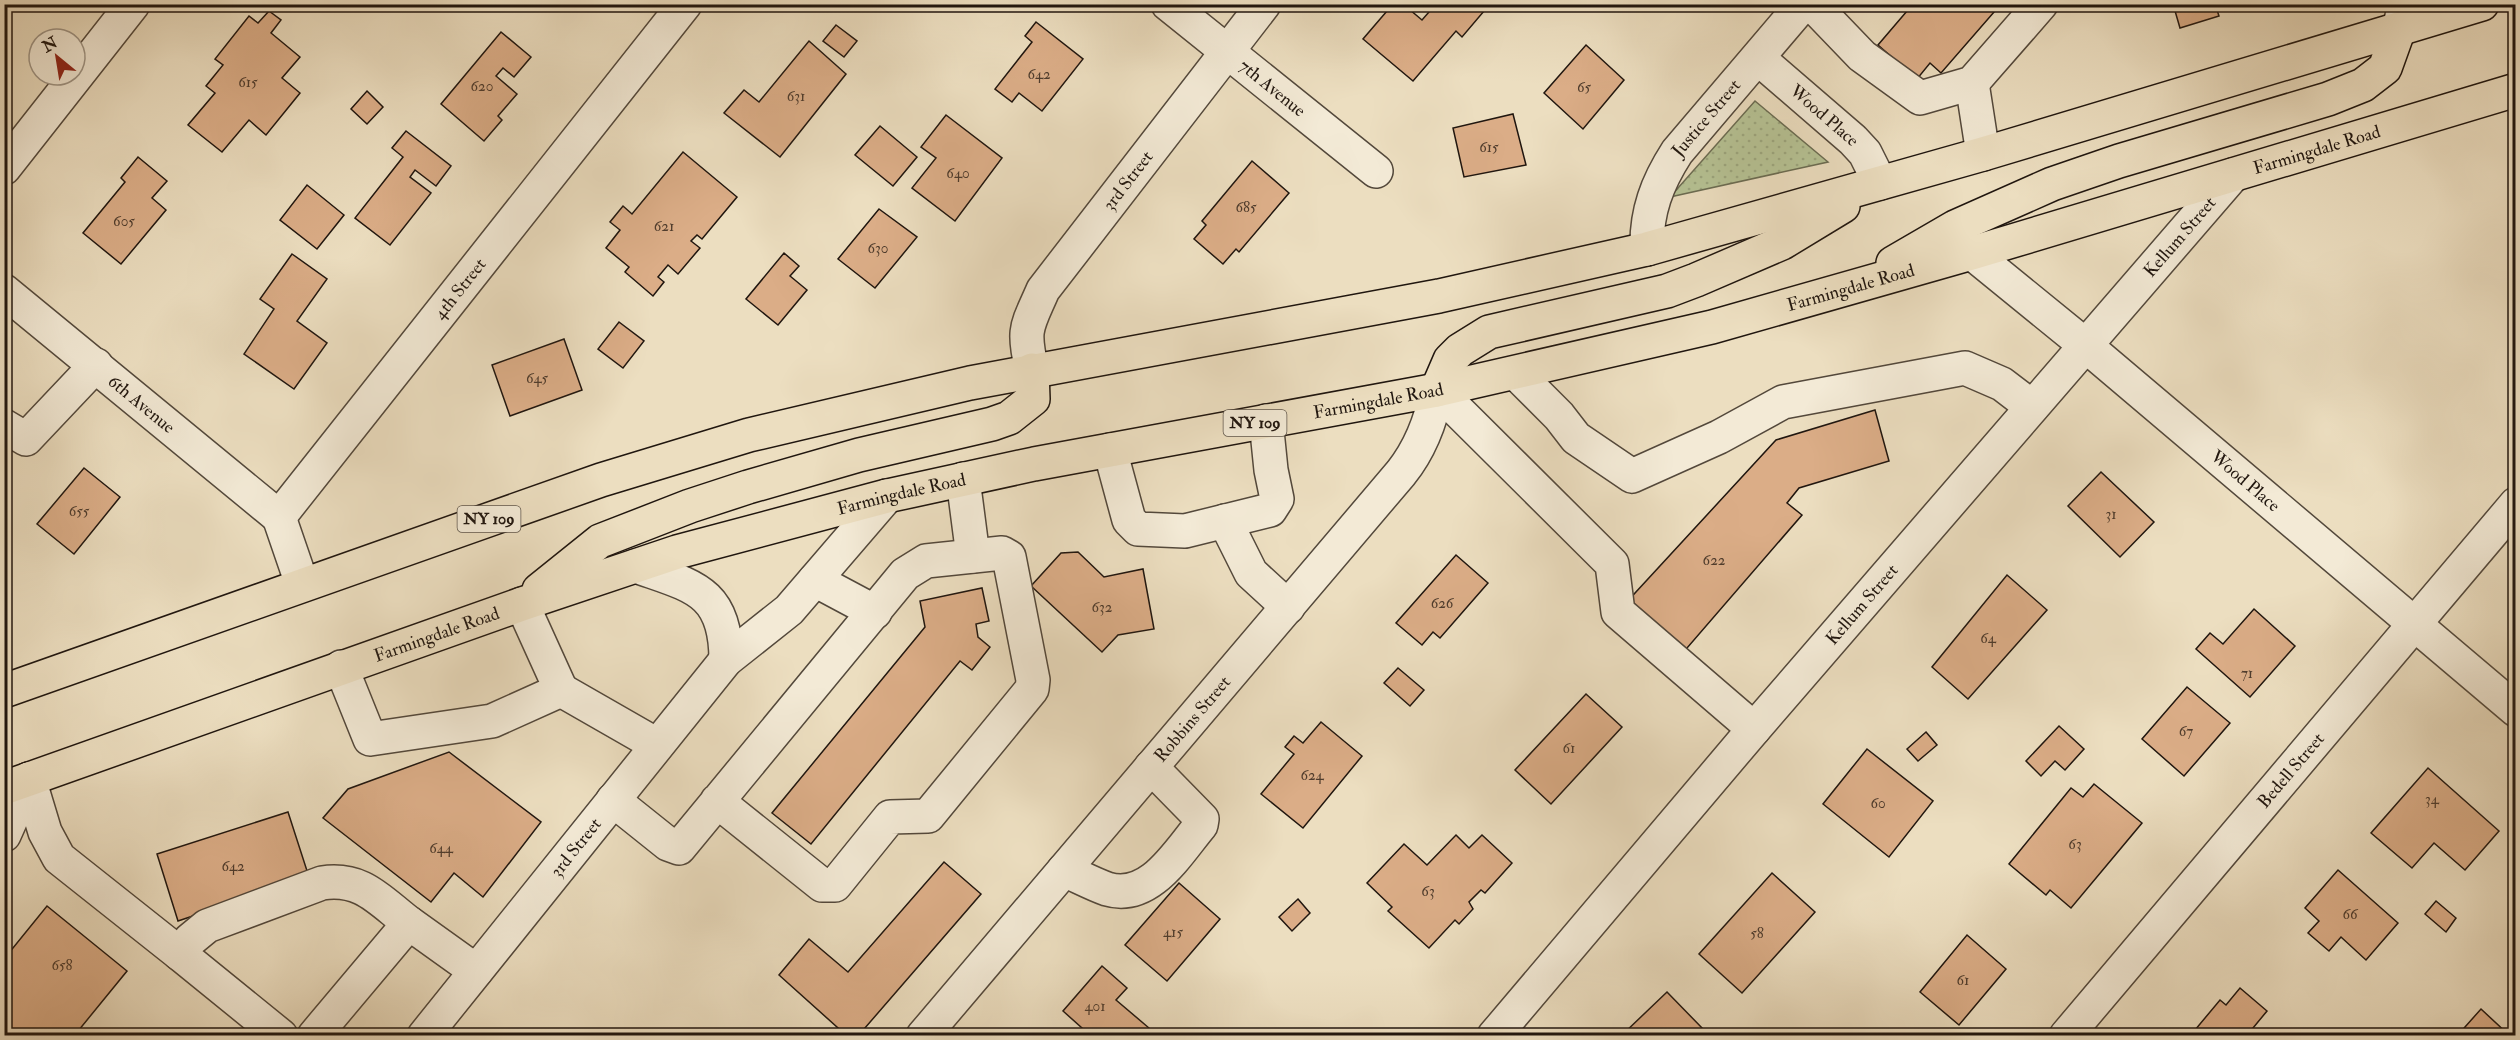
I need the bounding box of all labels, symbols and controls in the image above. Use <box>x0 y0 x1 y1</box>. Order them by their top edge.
north arrow <box>27 27 87 87</box>
text: N <box>38 32 62 58</box>
street label: 7th Avenue <box>1234 54 1311 122</box>
house number: 642 <box>1027 65 1051 84</box>
house number: 615 <box>238 73 258 92</box>
street label: Justice Street <box>1666 74 1746 162</box>
house number: 620 <box>471 77 493 96</box>
house number: 65 <box>1577 78 1591 97</box>
street label: Wood Place <box>1785 79 1865 151</box>
house number: 631 <box>787 87 805 106</box>
street label: Farmingdale Road <box>2250 120 2383 180</box>
house number: 615 <box>1479 138 1499 157</box>
street label: 3rd Street <box>1097 146 1158 215</box>
house number: 640 <box>946 164 970 183</box>
street label: Kellum Street <box>2138 191 2221 282</box>
house number: 685 <box>1235 198 1257 217</box>
house number: 605 <box>113 212 135 231</box>
house number: 621 <box>654 217 674 236</box>
house number: 630 <box>867 239 889 258</box>
street label: 4th Street <box>428 253 491 324</box>
street label: Farmingdale Road <box>1784 258 1917 317</box>
house number: 645 <box>526 369 549 388</box>
street label: 6th Avenue <box>103 370 180 439</box>
street label: Farmingdale Road <box>1311 377 1446 424</box>
road number: NY 109 <box>1224 410 1286 436</box>
street label: Wood Place <box>2205 444 2285 517</box>
street label: Farmingdale Road <box>834 468 968 520</box>
house number: 655 <box>69 502 90 521</box>
house number: 31 <box>2105 505 2117 524</box>
road number: NY 109 <box>458 506 520 532</box>
house number: 622 <box>1703 551 1726 570</box>
street label: Kellum Street <box>1820 559 1903 650</box>
house number: 626 <box>1431 594 1455 613</box>
house number: 632 <box>1092 598 1113 617</box>
street label: Farmingdale Road <box>371 601 503 667</box>
house number: 64 <box>1980 629 1997 648</box>
house number: 71 <box>2241 664 2253 683</box>
street label: Robbins Street <box>1149 671 1236 767</box>
house number: 67 <box>2179 722 2193 741</box>
street label: Bedell Street <box>2252 728 2329 813</box>
house number: 61 <box>1563 739 1575 758</box>
house number: 624 <box>1300 766 1325 785</box>
house number: 34 <box>2425 790 2440 809</box>
house number: 60 <box>1870 794 1886 813</box>
street label: 3rd Street <box>545 813 606 882</box>
house number: 63 <box>2068 835 2082 854</box>
house number: 644 <box>429 839 454 858</box>
house number: 642 <box>221 857 245 876</box>
house number: 63 <box>1421 882 1435 901</box>
house number: 66 <box>2342 905 2359 924</box>
house number: 415 <box>1163 923 1183 942</box>
house number: 58 <box>1750 924 1764 943</box>
house number: 658 <box>51 956 73 975</box>
house number: 61 <box>1957 971 1969 990</box>
house number: 401 <box>1084 997 1106 1016</box>

